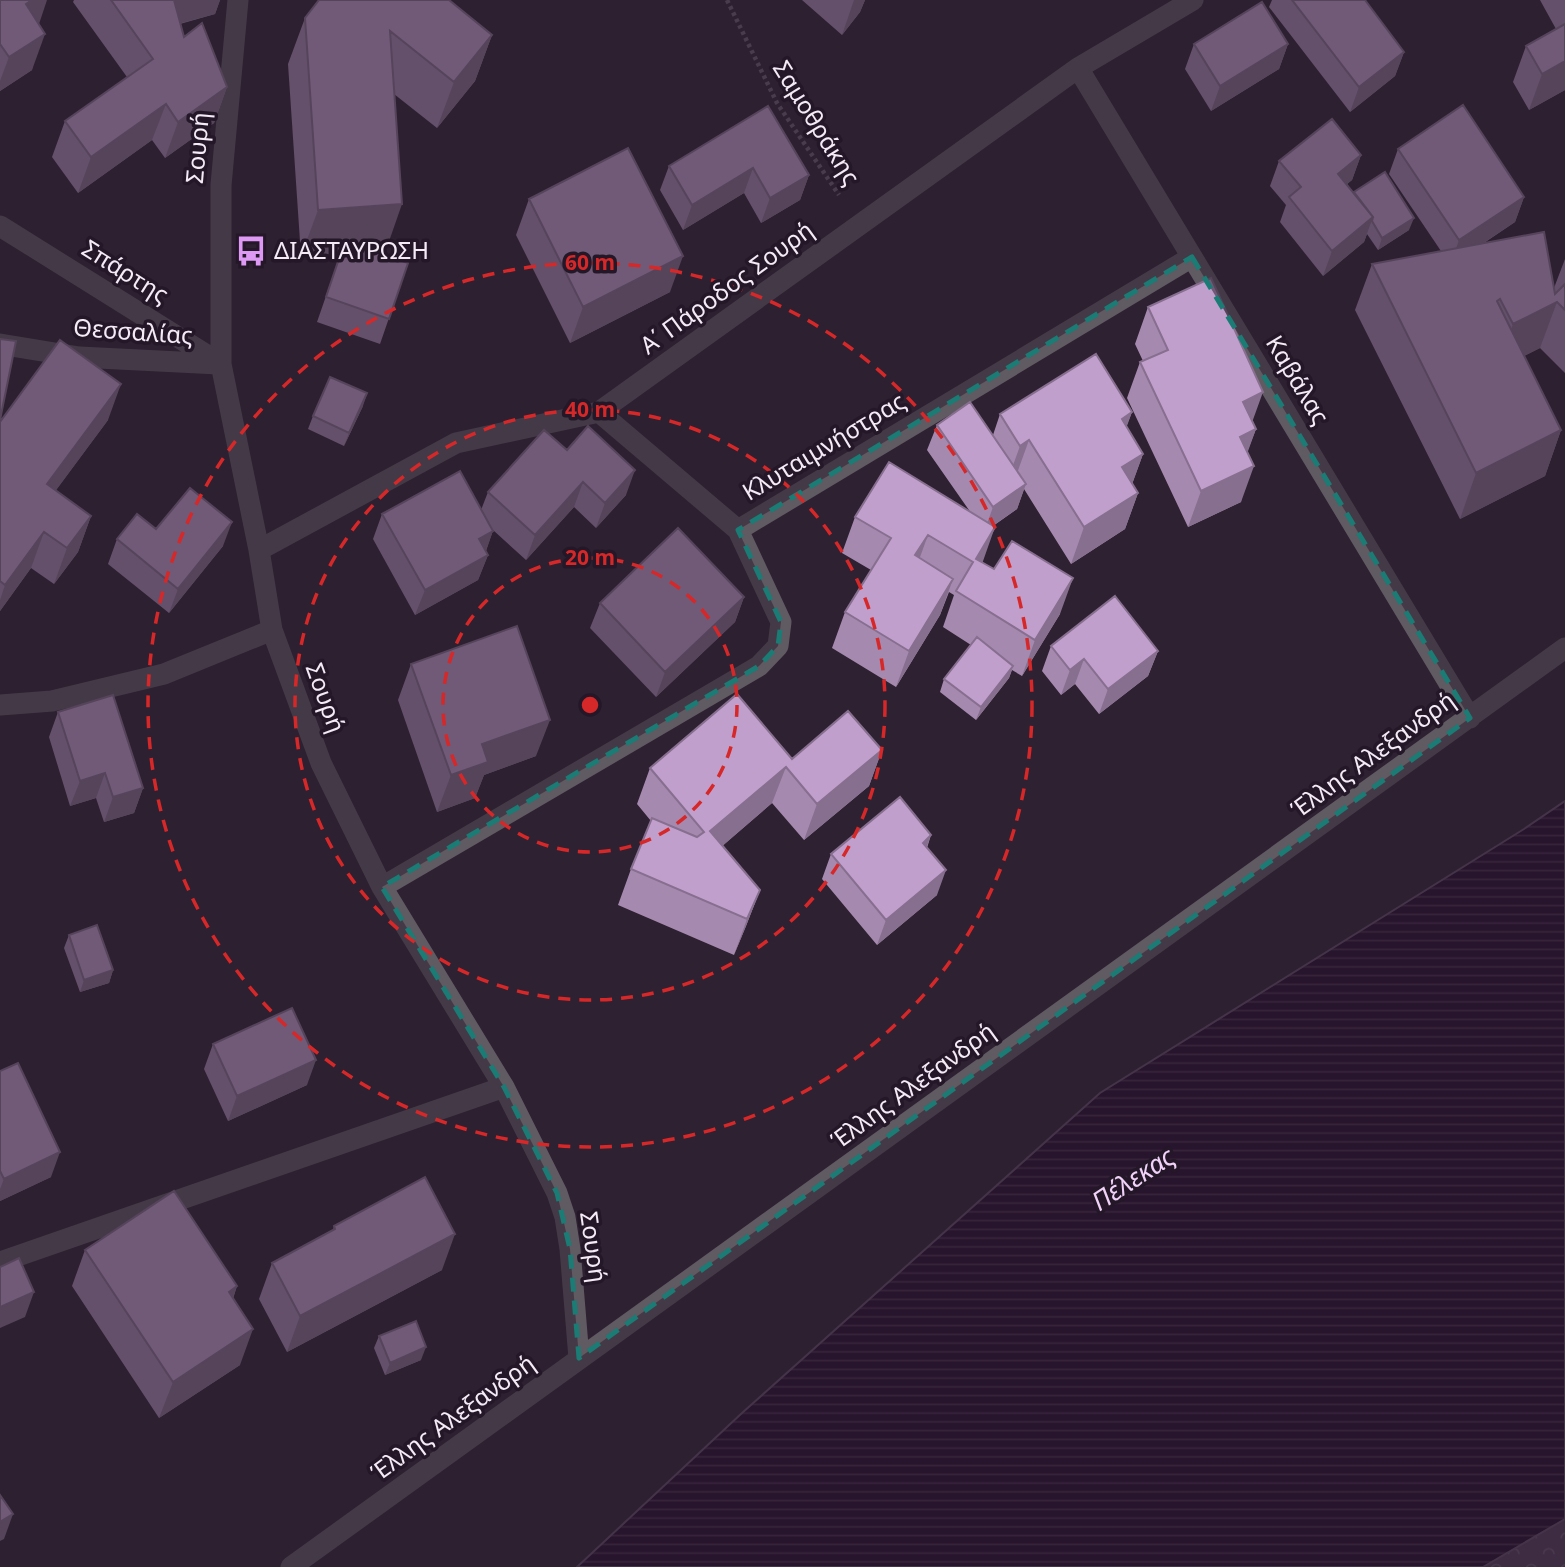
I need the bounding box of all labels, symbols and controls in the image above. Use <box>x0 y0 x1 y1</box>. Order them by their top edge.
street label: Σαμοθράκης <box>766 54 869 191</box>
street label: Σουρή <box>177 111 216 185</box>
street label: Α΄ Πάροδος Σουρή <box>633 213 819 361</box>
street label: Σπάρτης <box>76 231 175 310</box>
place label: ΔΙΑΣΤΑΥΡΩΣΗ <box>274 233 429 266</box>
bus stop icon: ΔΙΑΣΤΑΥΡΩΣΗ <box>234 234 268 268</box>
text: 60 m <box>565 248 615 276</box>
street label: Θεσσαλίας <box>72 310 194 351</box>
street label: Καβάλας <box>1259 329 1338 430</box>
street label: Κλυταιμνήστρας <box>736 384 911 507</box>
text: 40 m <box>565 395 615 423</box>
text: 20 m <box>565 543 615 571</box>
street label: Σουρή <box>299 658 354 737</box>
street label: Έλλης Αλεξανδρή <box>1283 683 1461 825</box>
centre of rings <box>578 693 602 717</box>
street label: Έλλης Αλεξανδρή <box>823 1014 1001 1156</box>
water label: Πέλεκας <box>1084 1137 1182 1218</box>
street label: Σουρή <box>573 1209 616 1285</box>
street label: Έλλης Αλεξανδρή <box>363 1346 541 1488</box>

